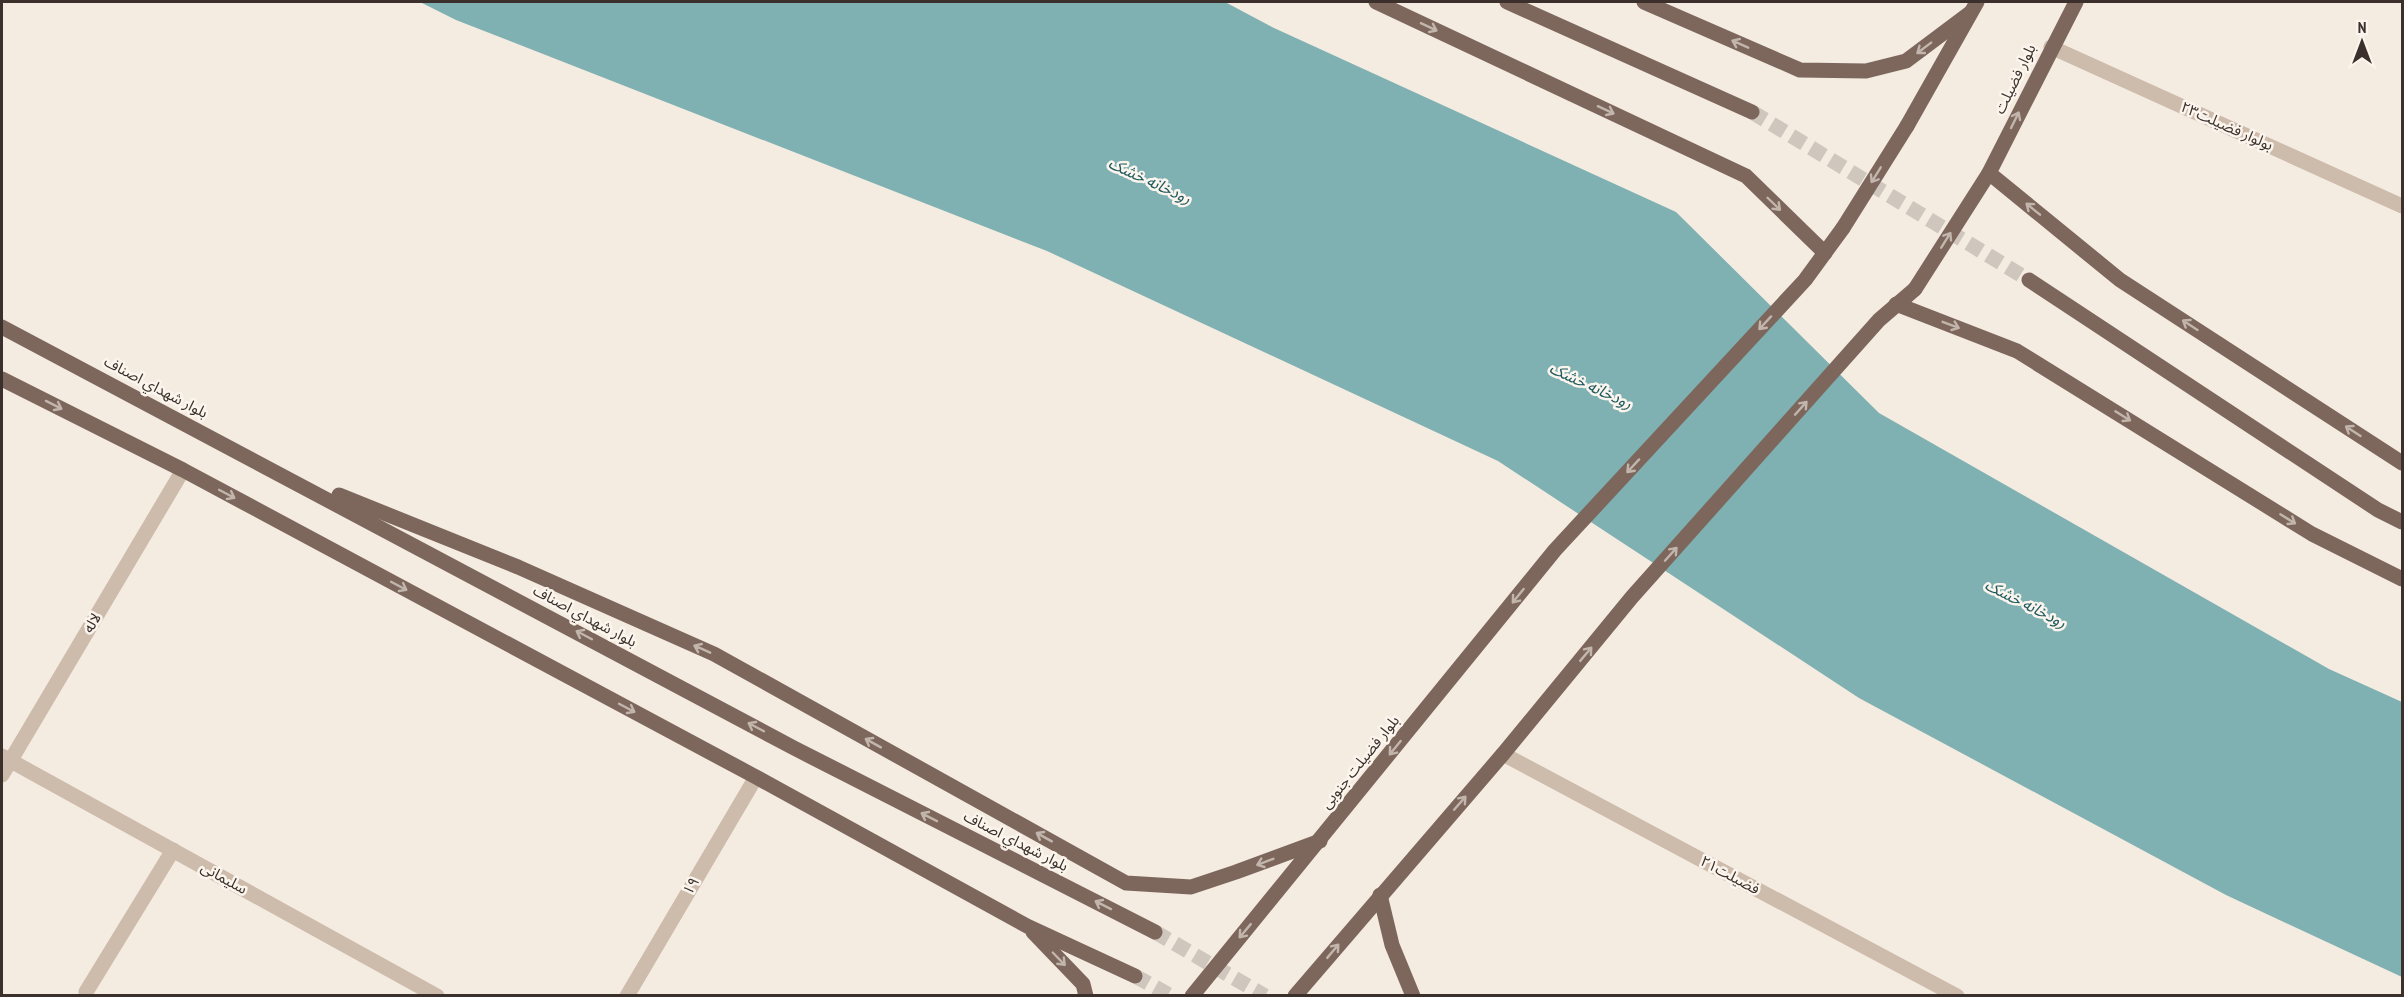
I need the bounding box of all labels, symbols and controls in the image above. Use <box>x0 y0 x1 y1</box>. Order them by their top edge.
north arrow <box>2332 12 2392 72</box>
text: N <box>2358 17 2366 37</box>
one-way arrow <box>1420 21 1438 33</box>
one-way arrow <box>1731 37 1749 49</box>
one-way arrow <box>1916 41 1932 54</box>
street label: بلوار فضیلت <box>1990 41 2040 117</box>
street label: بولوار فضیلت۲۳ <box>2178 97 2276 154</box>
one-way arrow <box>1596 104 1614 116</box>
one-way arrow <box>2010 112 2021 130</box>
water label: رودخانه خشک <box>1106 152 1195 208</box>
one-way arrow <box>1870 166 1882 183</box>
one-way arrow <box>1767 197 1782 211</box>
one-way arrow <box>2025 203 2041 216</box>
one-way arrow <box>1941 232 1953 249</box>
one-way arrow <box>1758 315 1772 330</box>
one-way arrow <box>2181 319 2198 332</box>
one-way arrow <box>1941 321 1960 332</box>
street label: بلوار شهداي اصناف <box>100 351 211 424</box>
water label: رودخانه خشک <box>1547 357 1636 413</box>
one-way arrow <box>44 400 62 411</box>
one-way arrow <box>1794 401 1808 416</box>
one-way arrow <box>2114 411 2131 423</box>
one-way arrow <box>2346 425 2362 437</box>
one-way arrow <box>1626 458 1640 473</box>
one-way arrow <box>218 488 235 500</box>
one-way arrow <box>2279 514 2296 526</box>
one-way arrow <box>1664 547 1678 562</box>
water label: رودخانه خشک <box>1982 574 2070 632</box>
one-way arrow <box>390 580 407 592</box>
street label: بلوار شهداي اصناف <box>529 580 640 653</box>
one-way arrow <box>1511 588 1524 604</box>
street label: لاله <box>78 609 105 636</box>
one-way arrow <box>575 629 593 640</box>
one-way arrow <box>694 643 712 654</box>
one-way arrow <box>1579 647 1593 662</box>
one-way arrow <box>617 703 635 714</box>
street label: بلوار فضیلت جنوبی <box>1316 711 1403 812</box>
one-way arrow <box>747 721 765 732</box>
one-way arrow <box>865 737 883 748</box>
one-way arrow <box>1389 739 1402 755</box>
one-way arrow <box>1453 796 1467 811</box>
street label: بلوار شهداي اصناف <box>960 806 1072 877</box>
one-way arrow <box>920 810 938 822</box>
one-way arrow <box>1036 831 1053 843</box>
street label: فضیلت۲۱ <box>1697 851 1763 898</box>
street label: سلیمانی <box>198 857 251 898</box>
one-way arrow <box>1256 857 1275 868</box>
street label: ۱۹ <box>678 873 703 898</box>
one-way arrow <box>1094 899 1112 910</box>
one-way arrow <box>1238 923 1252 938</box>
one-way arrow <box>1326 944 1340 959</box>
one-way arrow <box>1052 952 1066 967</box>

